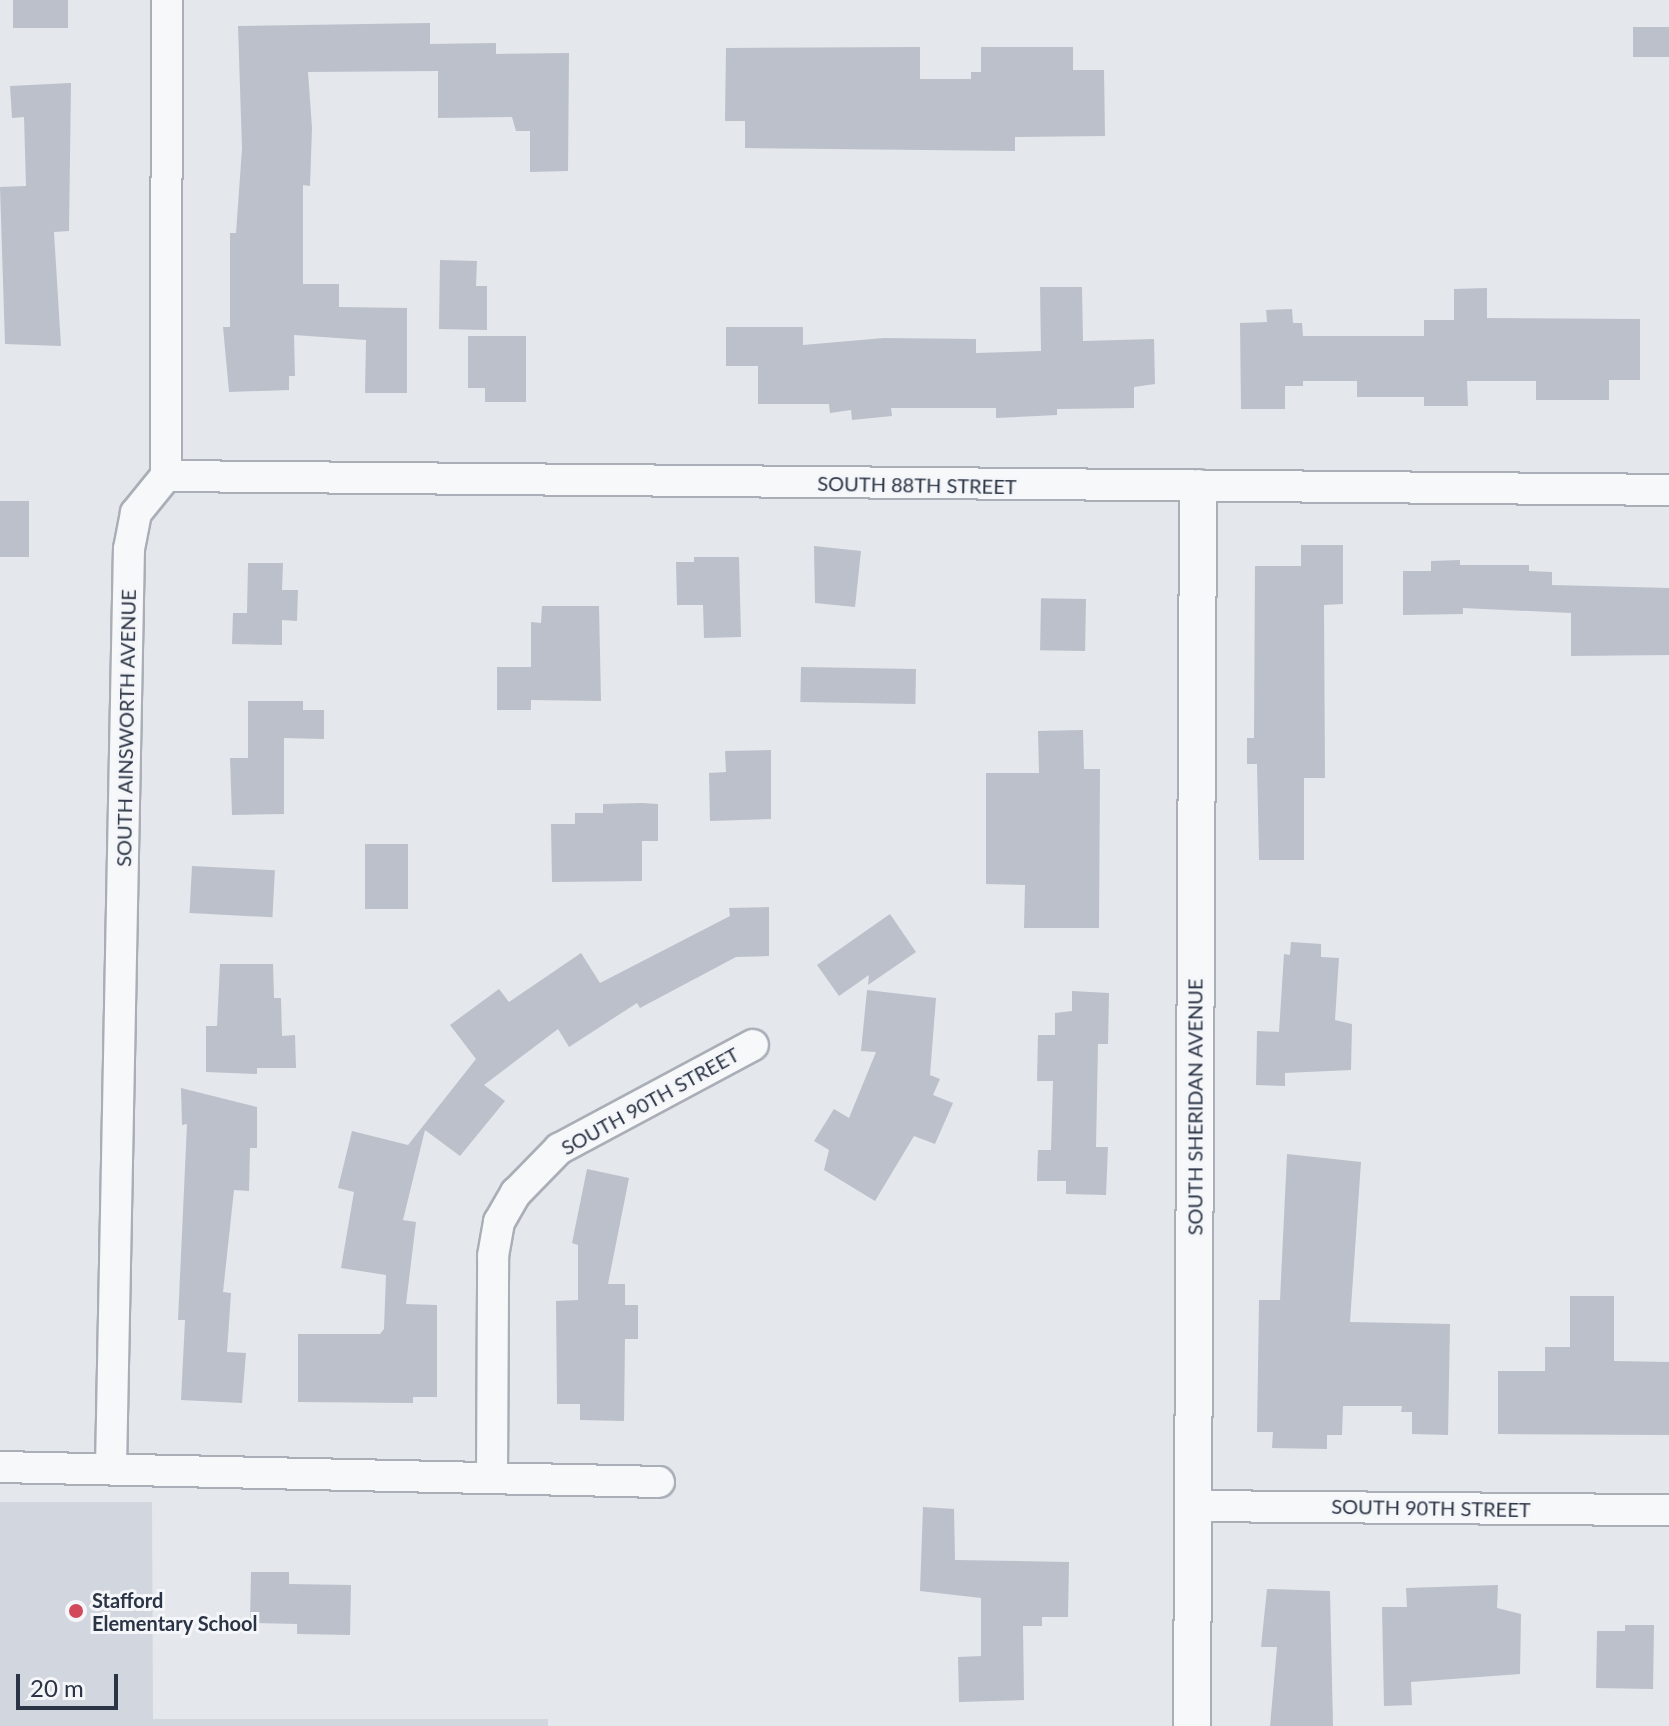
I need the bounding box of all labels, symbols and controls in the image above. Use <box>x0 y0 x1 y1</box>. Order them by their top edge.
street label: SOUTH 88TH STREET <box>817 471 1017 499</box>
street label: SOUTH AINSWORTH AVENUE <box>112 588 140 868</box>
street label: SOUTH SHERIDAN AVENUE <box>1183 978 1207 1236</box>
street label: SOUTH 90TH STREET <box>557 1042 743 1160</box>
street label: SOUTH 90TH STREET <box>1331 1494 1531 1522</box>
place label: Stafford Elementary School <box>92 1588 258 1635</box>
marker: Stafford Elementary School <box>67 1602 85 1620</box>
scale bar <box>20 1658 122 1708</box>
text: 20 m <box>30 1673 84 1702</box>

